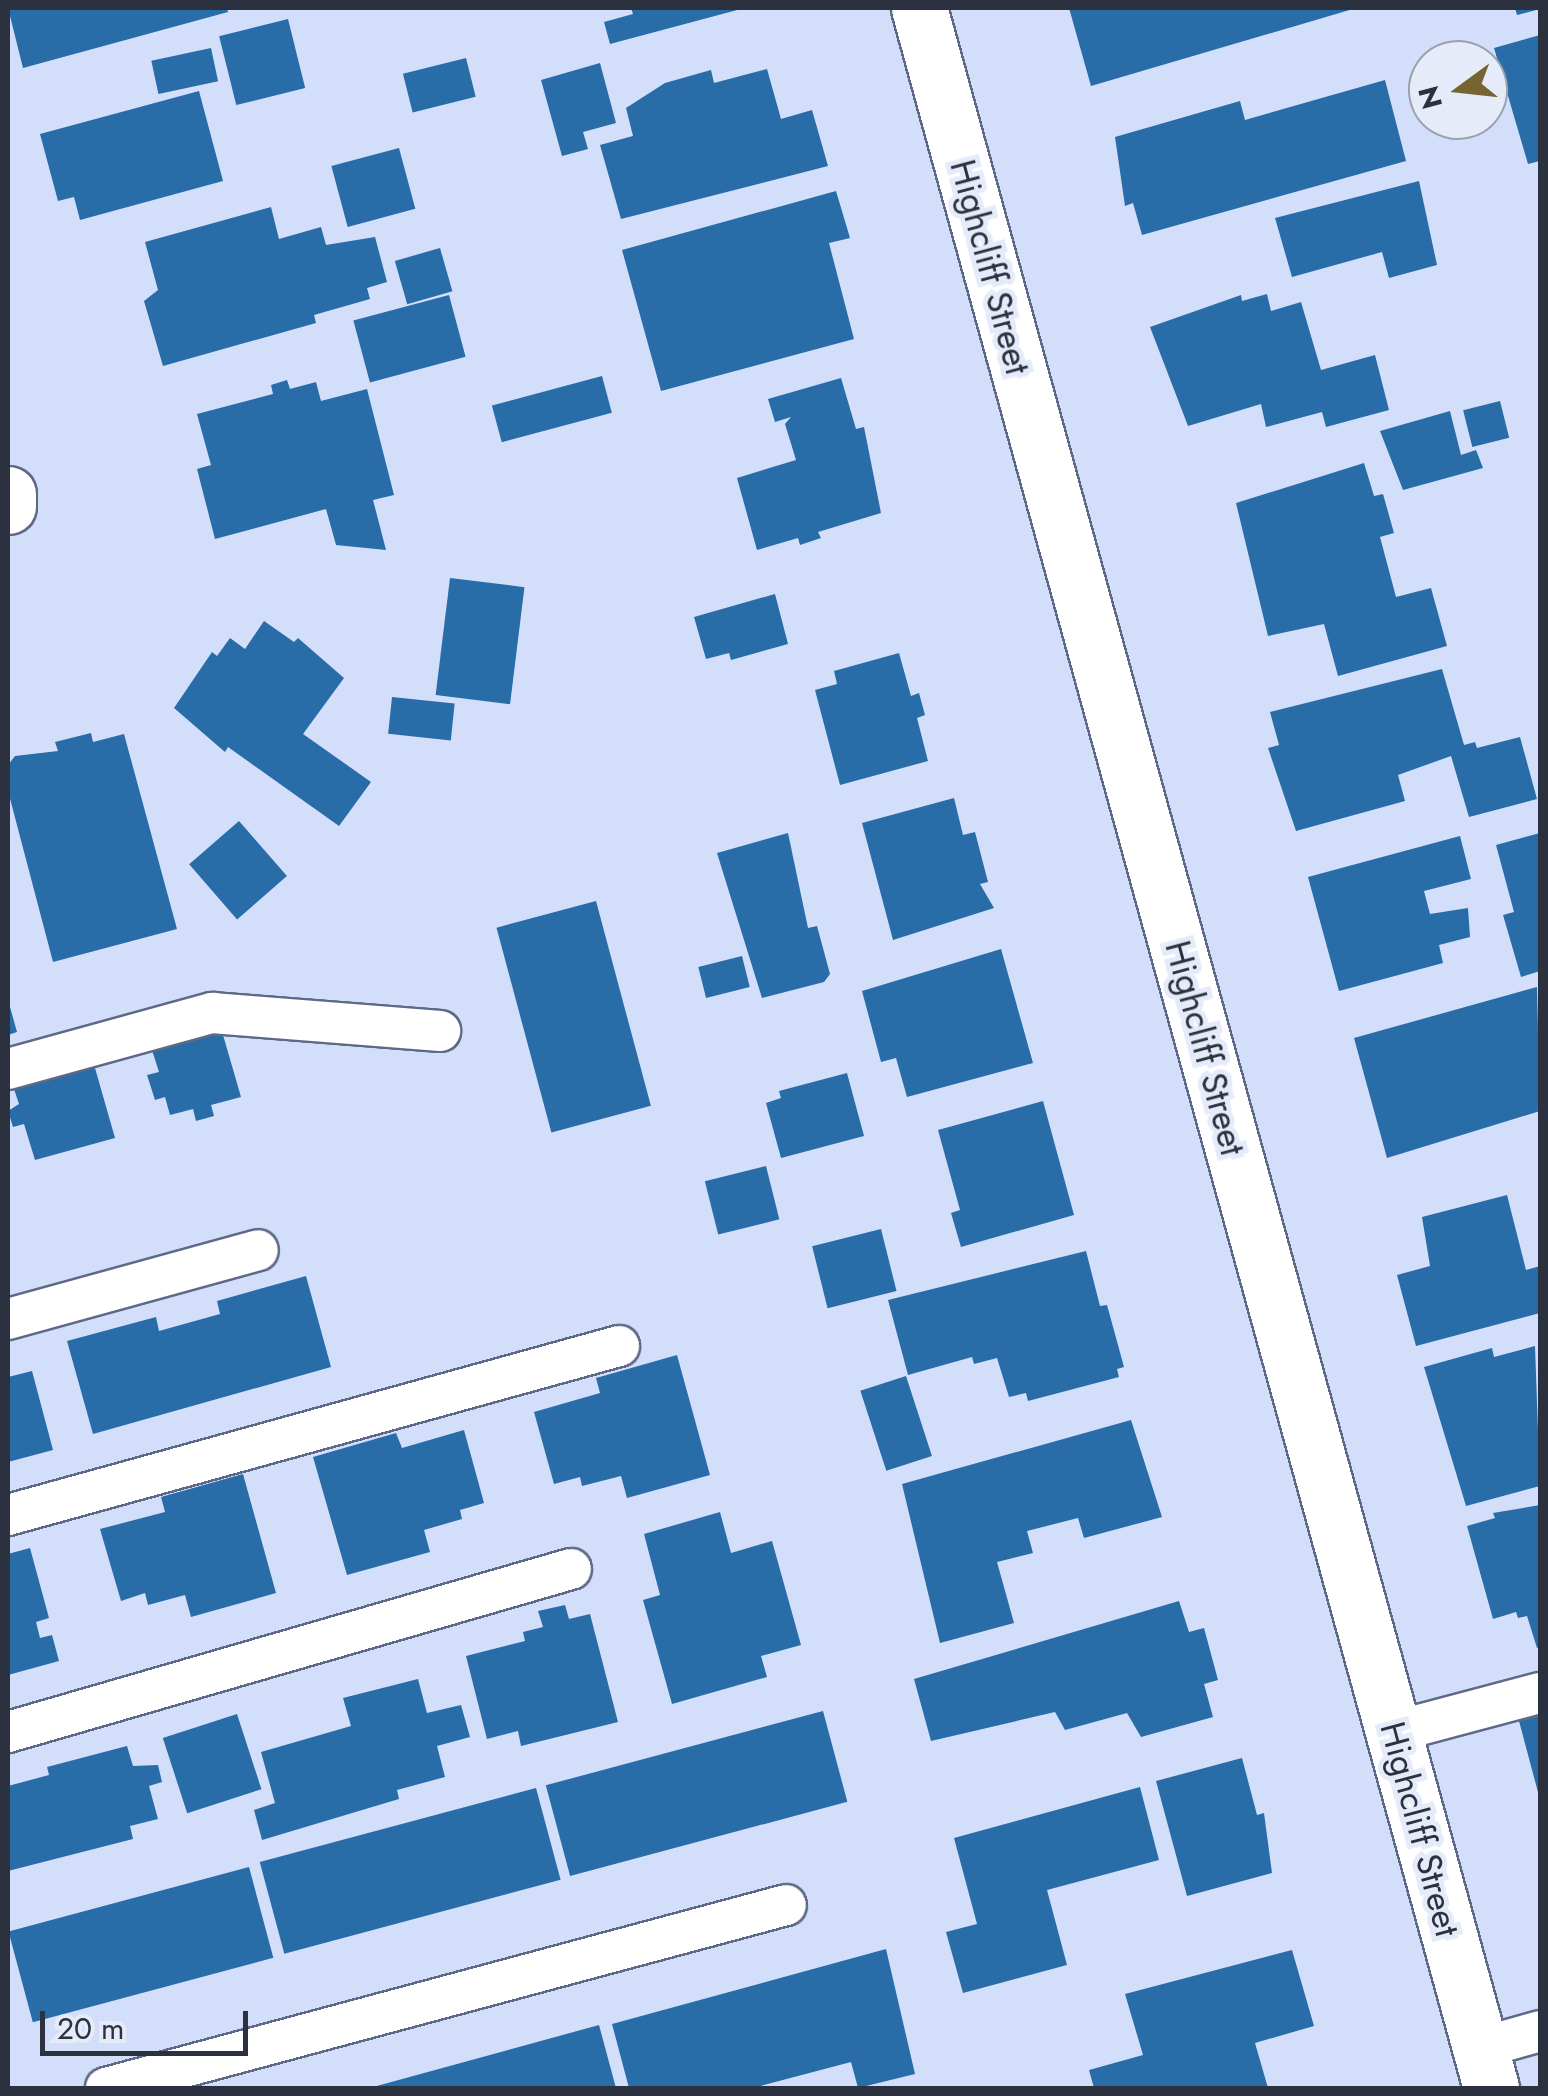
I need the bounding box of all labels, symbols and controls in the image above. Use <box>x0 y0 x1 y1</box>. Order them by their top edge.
north arrow <box>1408 40 1508 140</box>
text: N <box>1408 81 1453 113</box>
street label: Highcliff Street <box>941 155 1039 379</box>
street label: Highcliff Street <box>1156 936 1254 1160</box>
street label: Highcliff Street <box>1371 1717 1469 1941</box>
scale bar <box>45 1991 252 2053</box>
text: 20 m <box>57 2007 124 2050</box>

